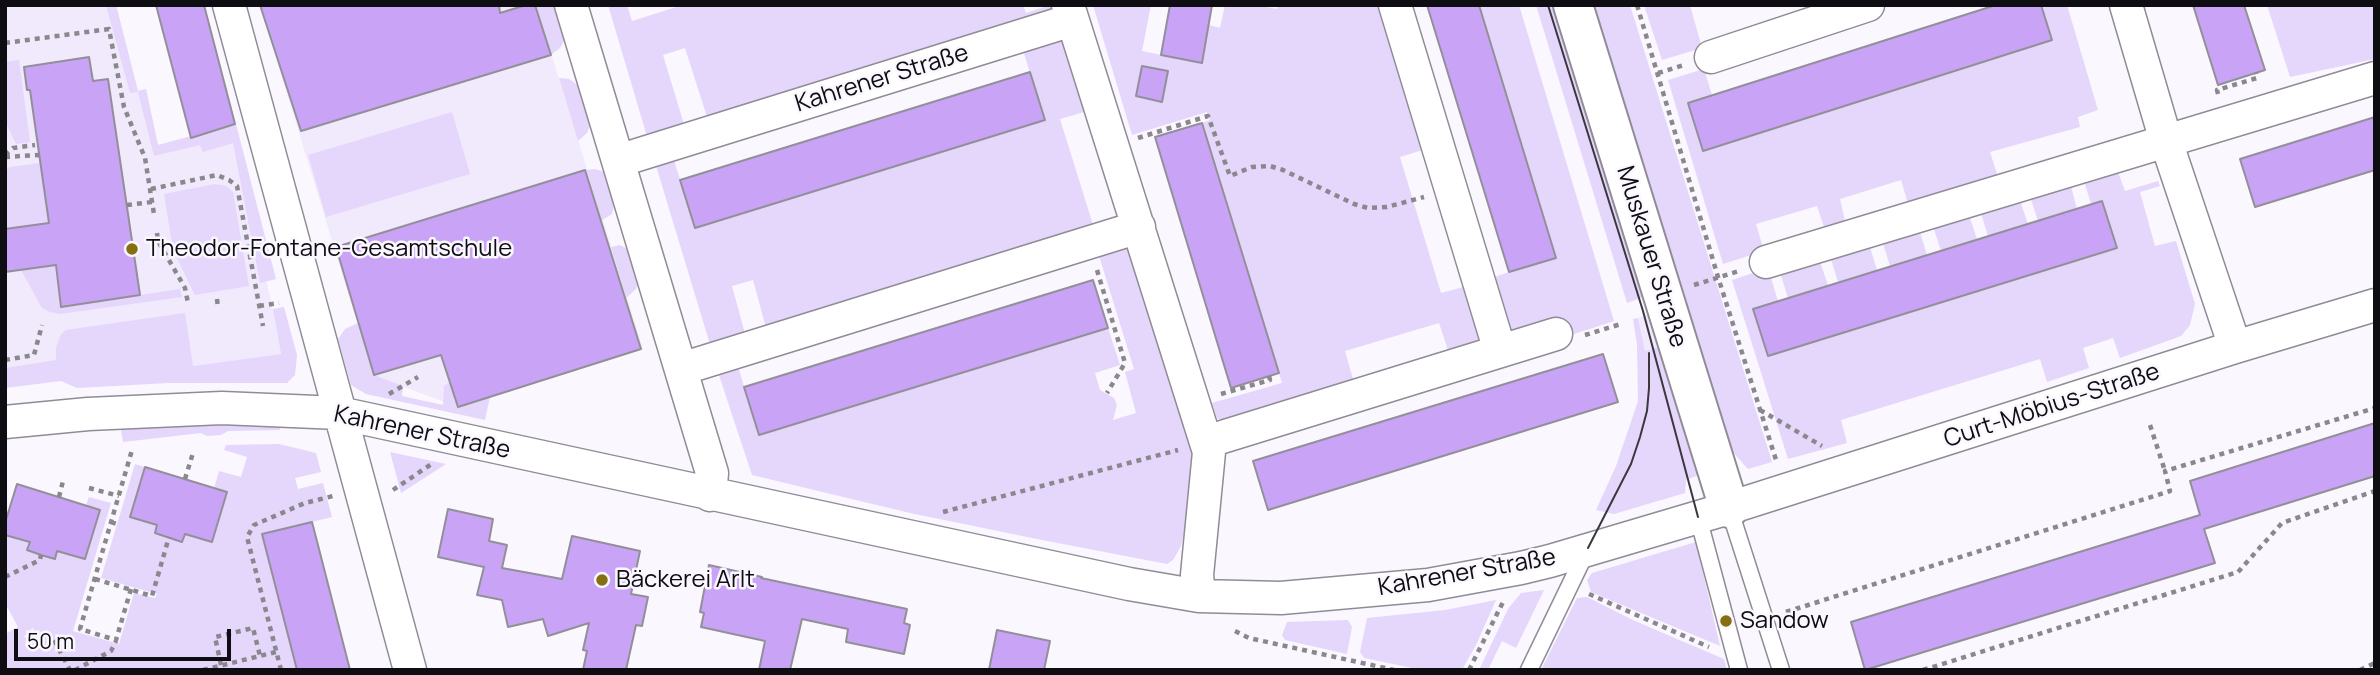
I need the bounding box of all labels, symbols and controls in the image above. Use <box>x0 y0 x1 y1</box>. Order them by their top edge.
street label: Kahrener Straße <box>792 39 972 119</box>
street label: Muskauer Straße <box>1610 163 1692 351</box>
place label: Theodor-Fontane-Gesamtschule <box>146 235 512 263</box>
marker: Theodor-Fontane-Gesamtschule <box>124 241 140 257</box>
street label: Curt-Möbius-Straße <box>1940 358 2164 454</box>
street label: Kahrener Straße <box>331 400 513 466</box>
street label: Kahrener Straße <box>1376 543 1558 603</box>
place label: Bäckerei Arlt <box>616 566 755 594</box>
marker: Bäckerei Arlt <box>594 572 610 588</box>
place label: Sandow <box>1740 607 1829 635</box>
marker: Sandow <box>1718 613 1734 629</box>
scale bar <box>18 616 234 660</box>
text: 50 m <box>27 627 74 655</box>

